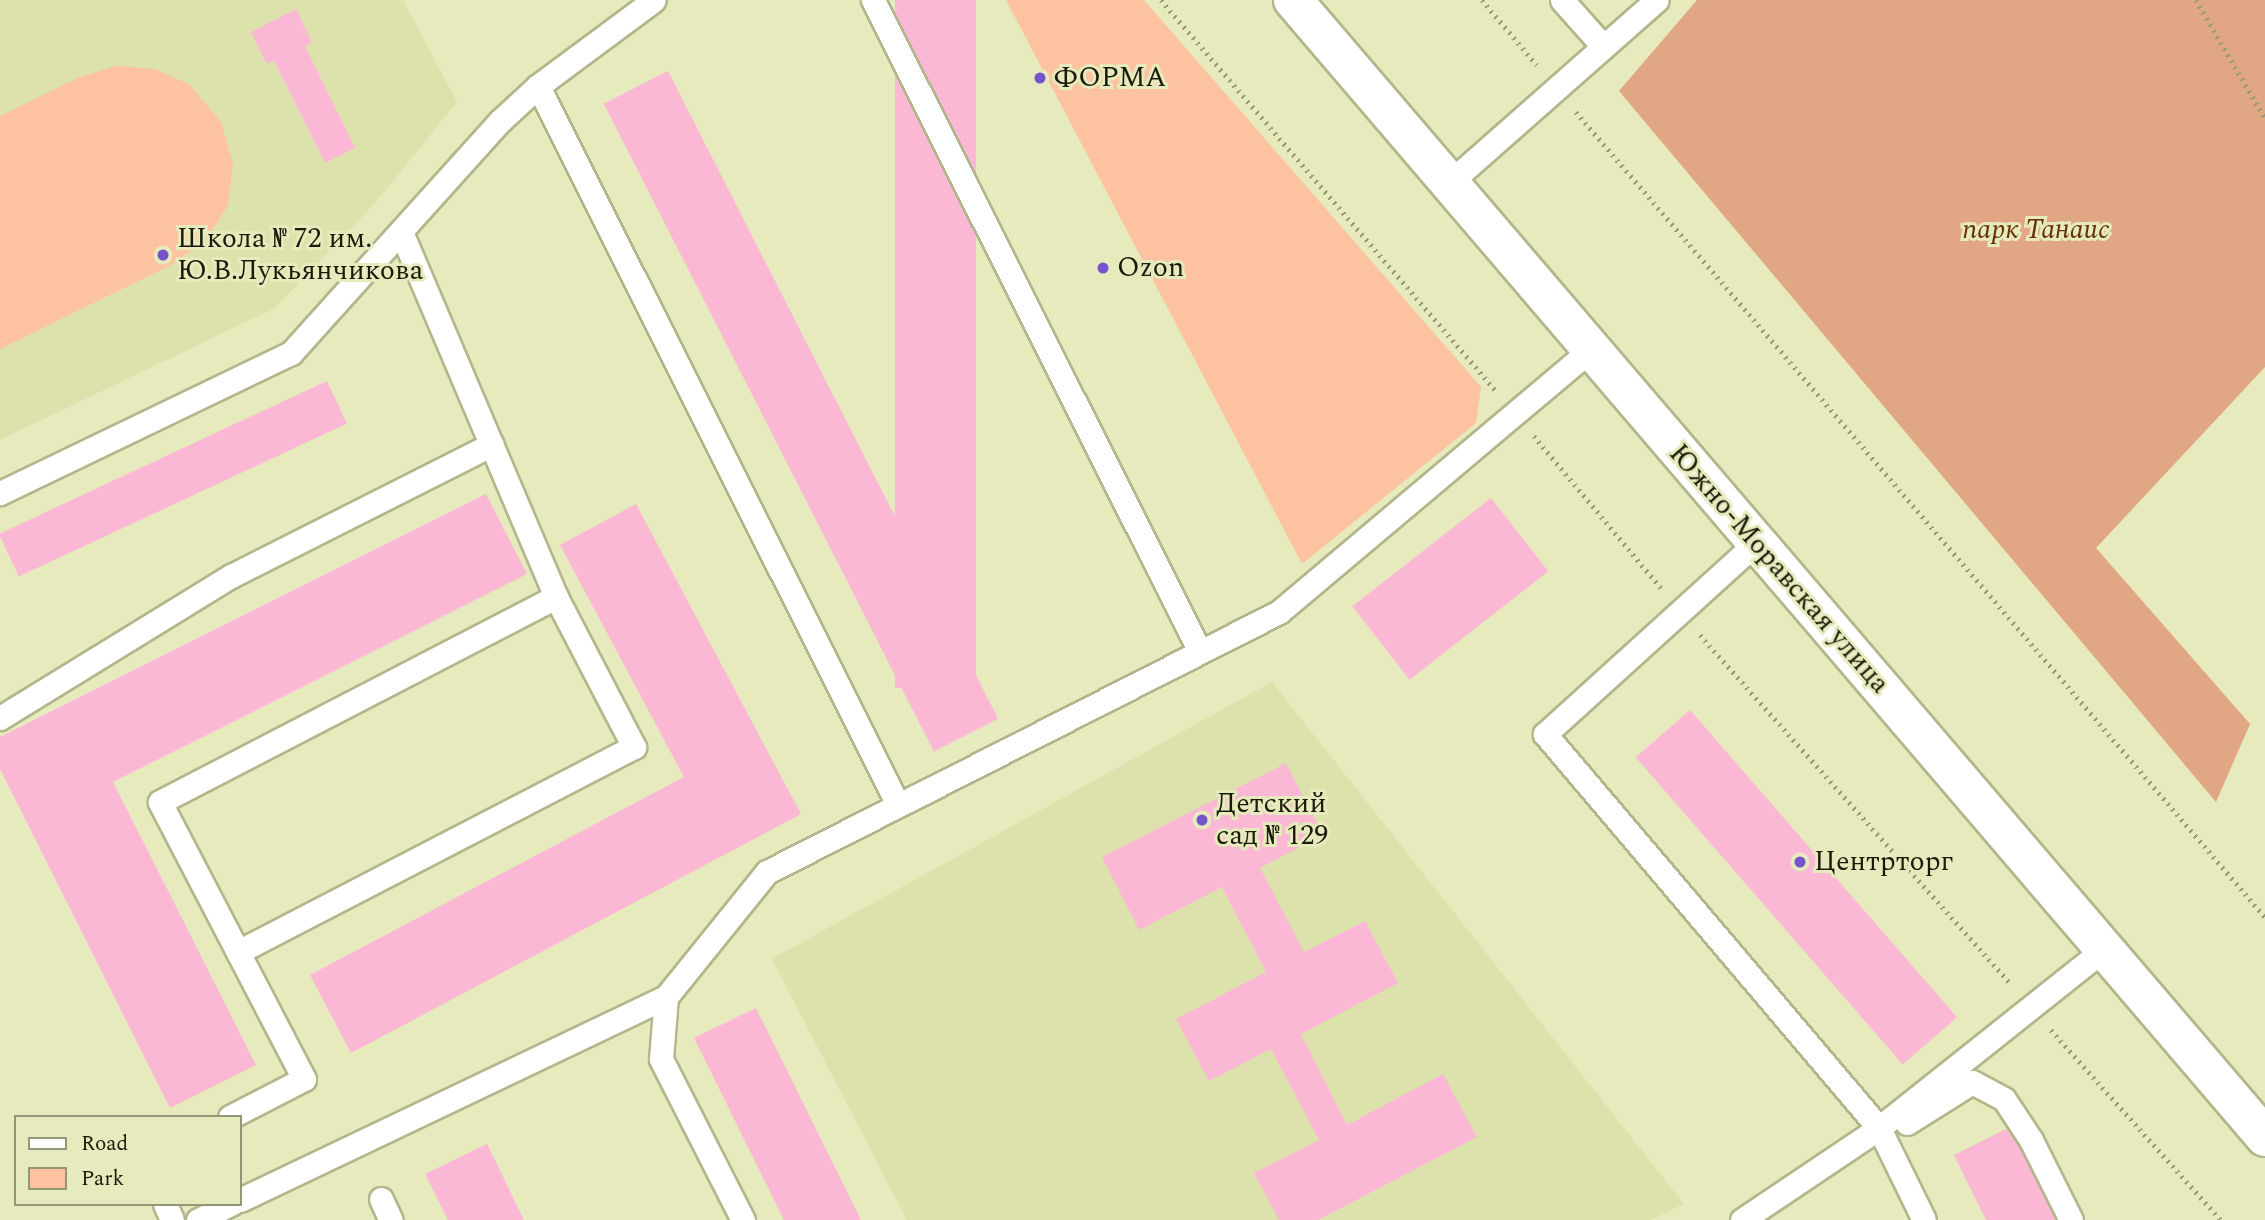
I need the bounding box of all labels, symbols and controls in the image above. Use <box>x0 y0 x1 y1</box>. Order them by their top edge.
place label: ФОРМА <box>1054 61 1166 95</box>
marker: ФОРМА <box>1032 70 1048 86</box>
park label: парк Танаис <box>1962 213 2110 247</box>
place label: Школа № 72 им. Ю.В.Лукьянчикова <box>177 222 423 288</box>
marker: Школа № 72 им. Ю.В.Лукьянчикова <box>155 247 171 263</box>
place label: Ozon <box>1117 251 1184 285</box>
marker: Ozon <box>1095 260 1111 276</box>
street label: Южно-Моравская улица <box>1662 437 1896 701</box>
place label: Детский сад № 129 <box>1216 787 1328 853</box>
marker: Детский сад № 129 <box>1194 812 1210 828</box>
place label: Центрторг <box>1814 845 1953 879</box>
marker: Центрторг <box>1792 854 1808 870</box>
legend <box>14 1115 242 1206</box>
text: Road <box>81 1128 128 1160</box>
text: Park <box>81 1163 124 1195</box>

